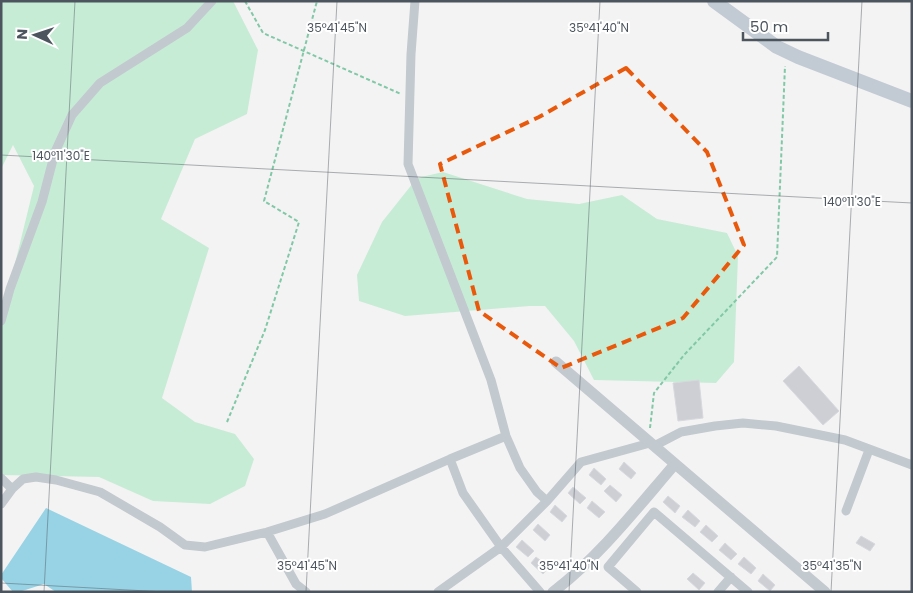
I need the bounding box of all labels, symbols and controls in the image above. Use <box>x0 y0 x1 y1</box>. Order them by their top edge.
north arrow <box>10 10 60 60</box>
scale bar <box>743 10 828 42</box>
text: 50 m <box>750 16 788 37</box>
text: 35°41'45"N <box>307 19 367 36</box>
text: 35°41'40"N <box>569 19 629 36</box>
text: N <box>12 29 32 40</box>
text: 140°11'30"E <box>32 147 90 164</box>
text: 140°11'30"E <box>823 193 881 210</box>
text: 35°41'45"N <box>277 557 337 574</box>
text: 35°41'40"N <box>539 557 599 574</box>
text: 35°41'35"N <box>802 557 862 574</box>

